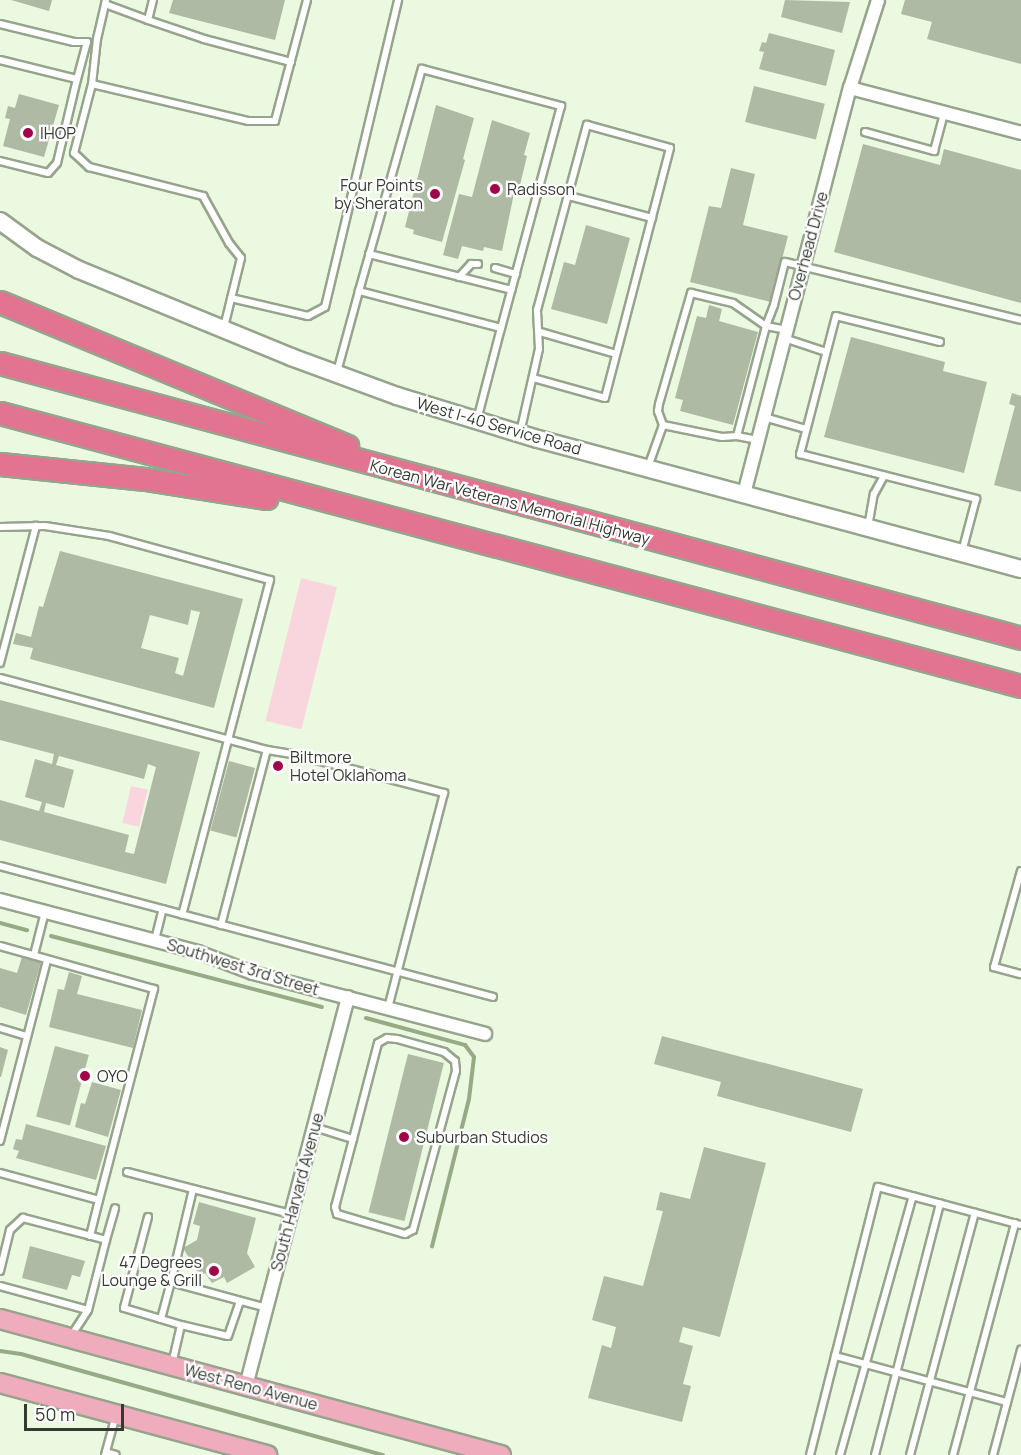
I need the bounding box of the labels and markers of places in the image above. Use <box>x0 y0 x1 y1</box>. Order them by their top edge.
place label: IHOP <box>40 123 76 143</box>
marker: IHOP <box>21 126 35 140</box>
place label: Four Points by Sheraton <box>334 175 423 213</box>
place label: Radisson <box>507 179 575 199</box>
marker: Radisson <box>488 182 502 196</box>
marker: Four Points by Sheraton <box>428 187 442 201</box>
place label: Biltmore Hotel Oklahoma <box>290 747 406 785</box>
marker: Biltmore Hotel Oklahoma <box>271 759 285 773</box>
place label: OYO <box>97 1066 128 1086</box>
marker: OYO <box>78 1069 92 1083</box>
place label: Suburban Studios <box>416 1127 548 1147</box>
marker: Suburban Studios <box>397 1130 411 1144</box>
place label: 47 Degrees Lounge & Grill <box>101 1252 202 1290</box>
marker: 47 Degrees Lounge & Grill <box>207 1264 221 1278</box>

